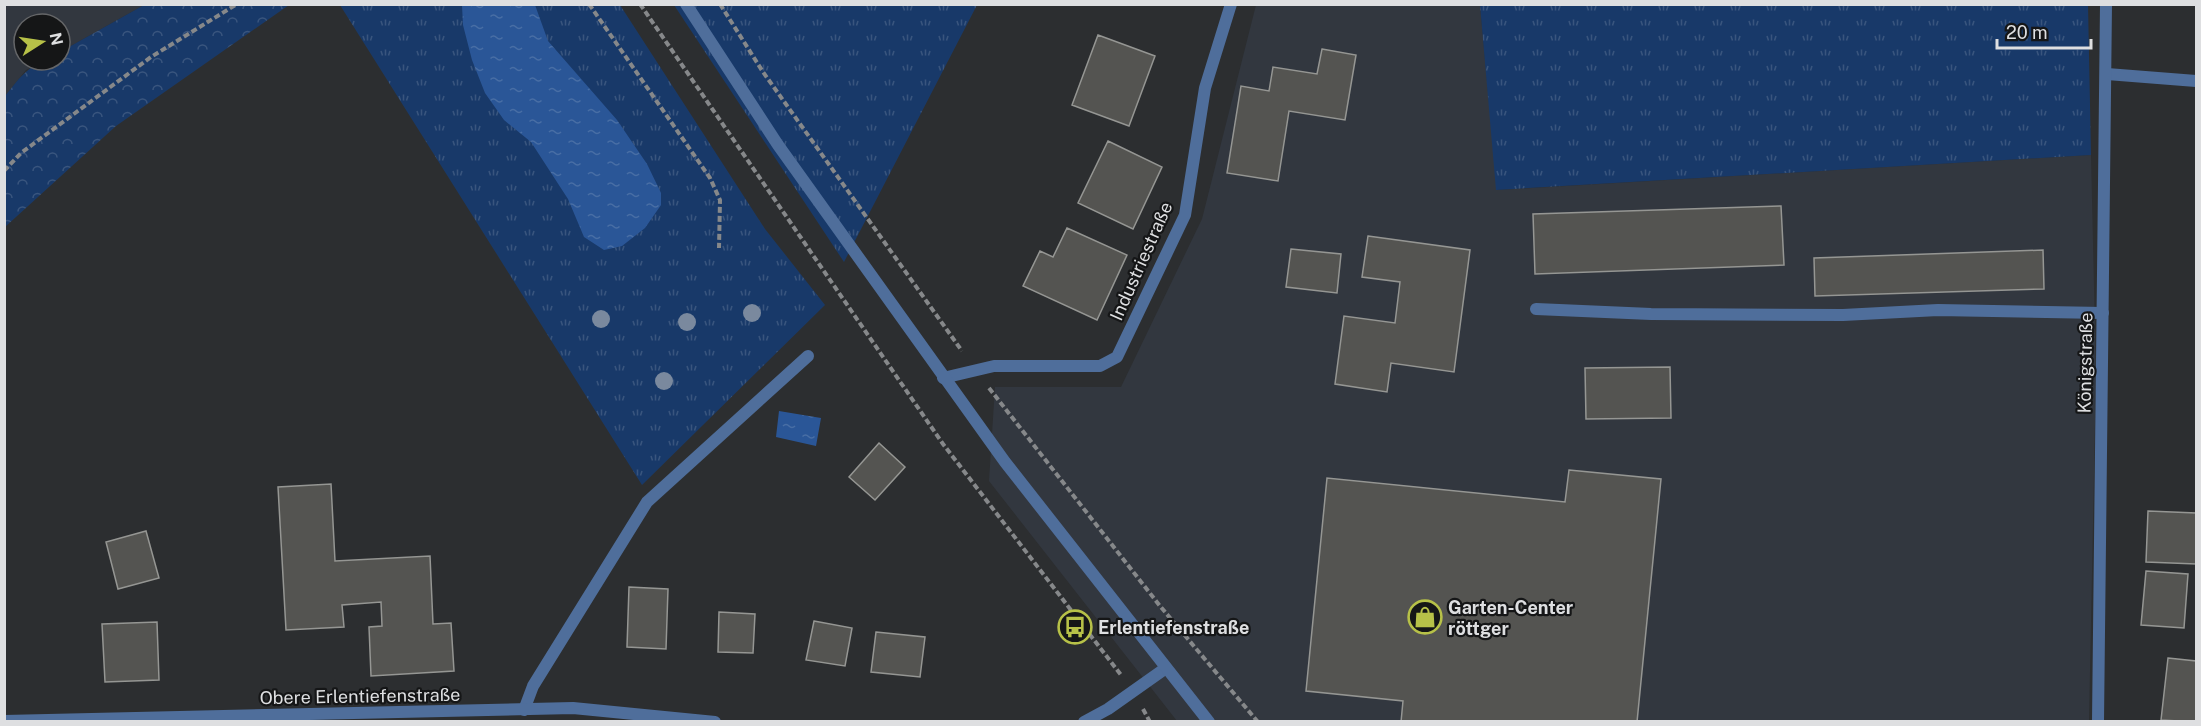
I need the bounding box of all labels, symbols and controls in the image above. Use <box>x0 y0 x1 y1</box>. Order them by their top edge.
north arrow <box>12 12 72 72</box>
scale bar <box>1997 12 2092 50</box>
text: 20 m <box>2006 22 2048 43</box>
text: N <box>46 31 67 47</box>
street label: Industriestraße <box>1105 198 1177 324</box>
street label: Königstraße <box>2074 312 2096 414</box>
place label: Garten-Center röttger <box>1448 597 1574 639</box>
shop icon: Garten-Center röttger <box>1407 599 1443 635</box>
bus stop icon: Erlentiefenstraße <box>1057 609 1093 645</box>
place label: Erlentiefenstraße <box>1098 617 1249 638</box>
street label: Obere Erlentiefenstraße <box>259 684 461 708</box>

